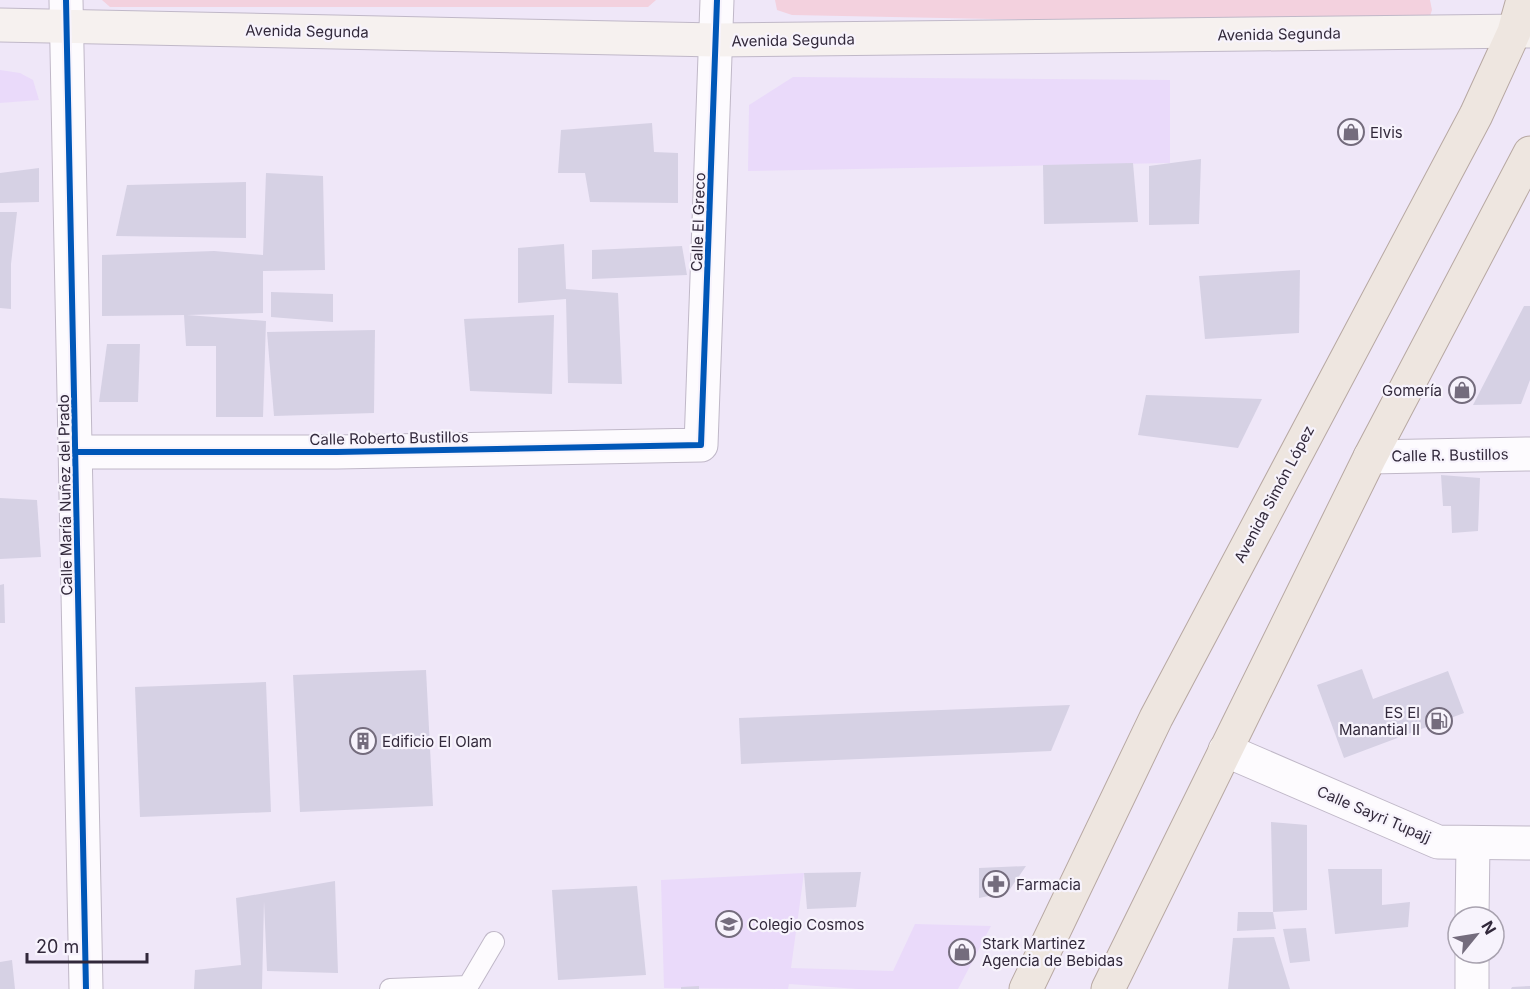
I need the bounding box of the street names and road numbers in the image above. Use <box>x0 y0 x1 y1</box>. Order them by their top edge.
street label: Avenida Segunda <box>245 20 369 42</box>
street label: Avenida Segunda <box>1217 23 1341 45</box>
street label: Avenida Segunda <box>731 29 855 51</box>
street label: Calle El Greco <box>687 172 709 272</box>
street label: Calle María Nuñez del Prado <box>54 394 76 596</box>
street label: Avenida Simón López <box>1230 422 1318 566</box>
street label: Calle Roberto Bustillos <box>309 427 469 449</box>
street label: Calle R. Bustillos <box>1391 444 1509 466</box>
street label: Calle Sayri Tupajj <box>1314 781 1434 847</box>

